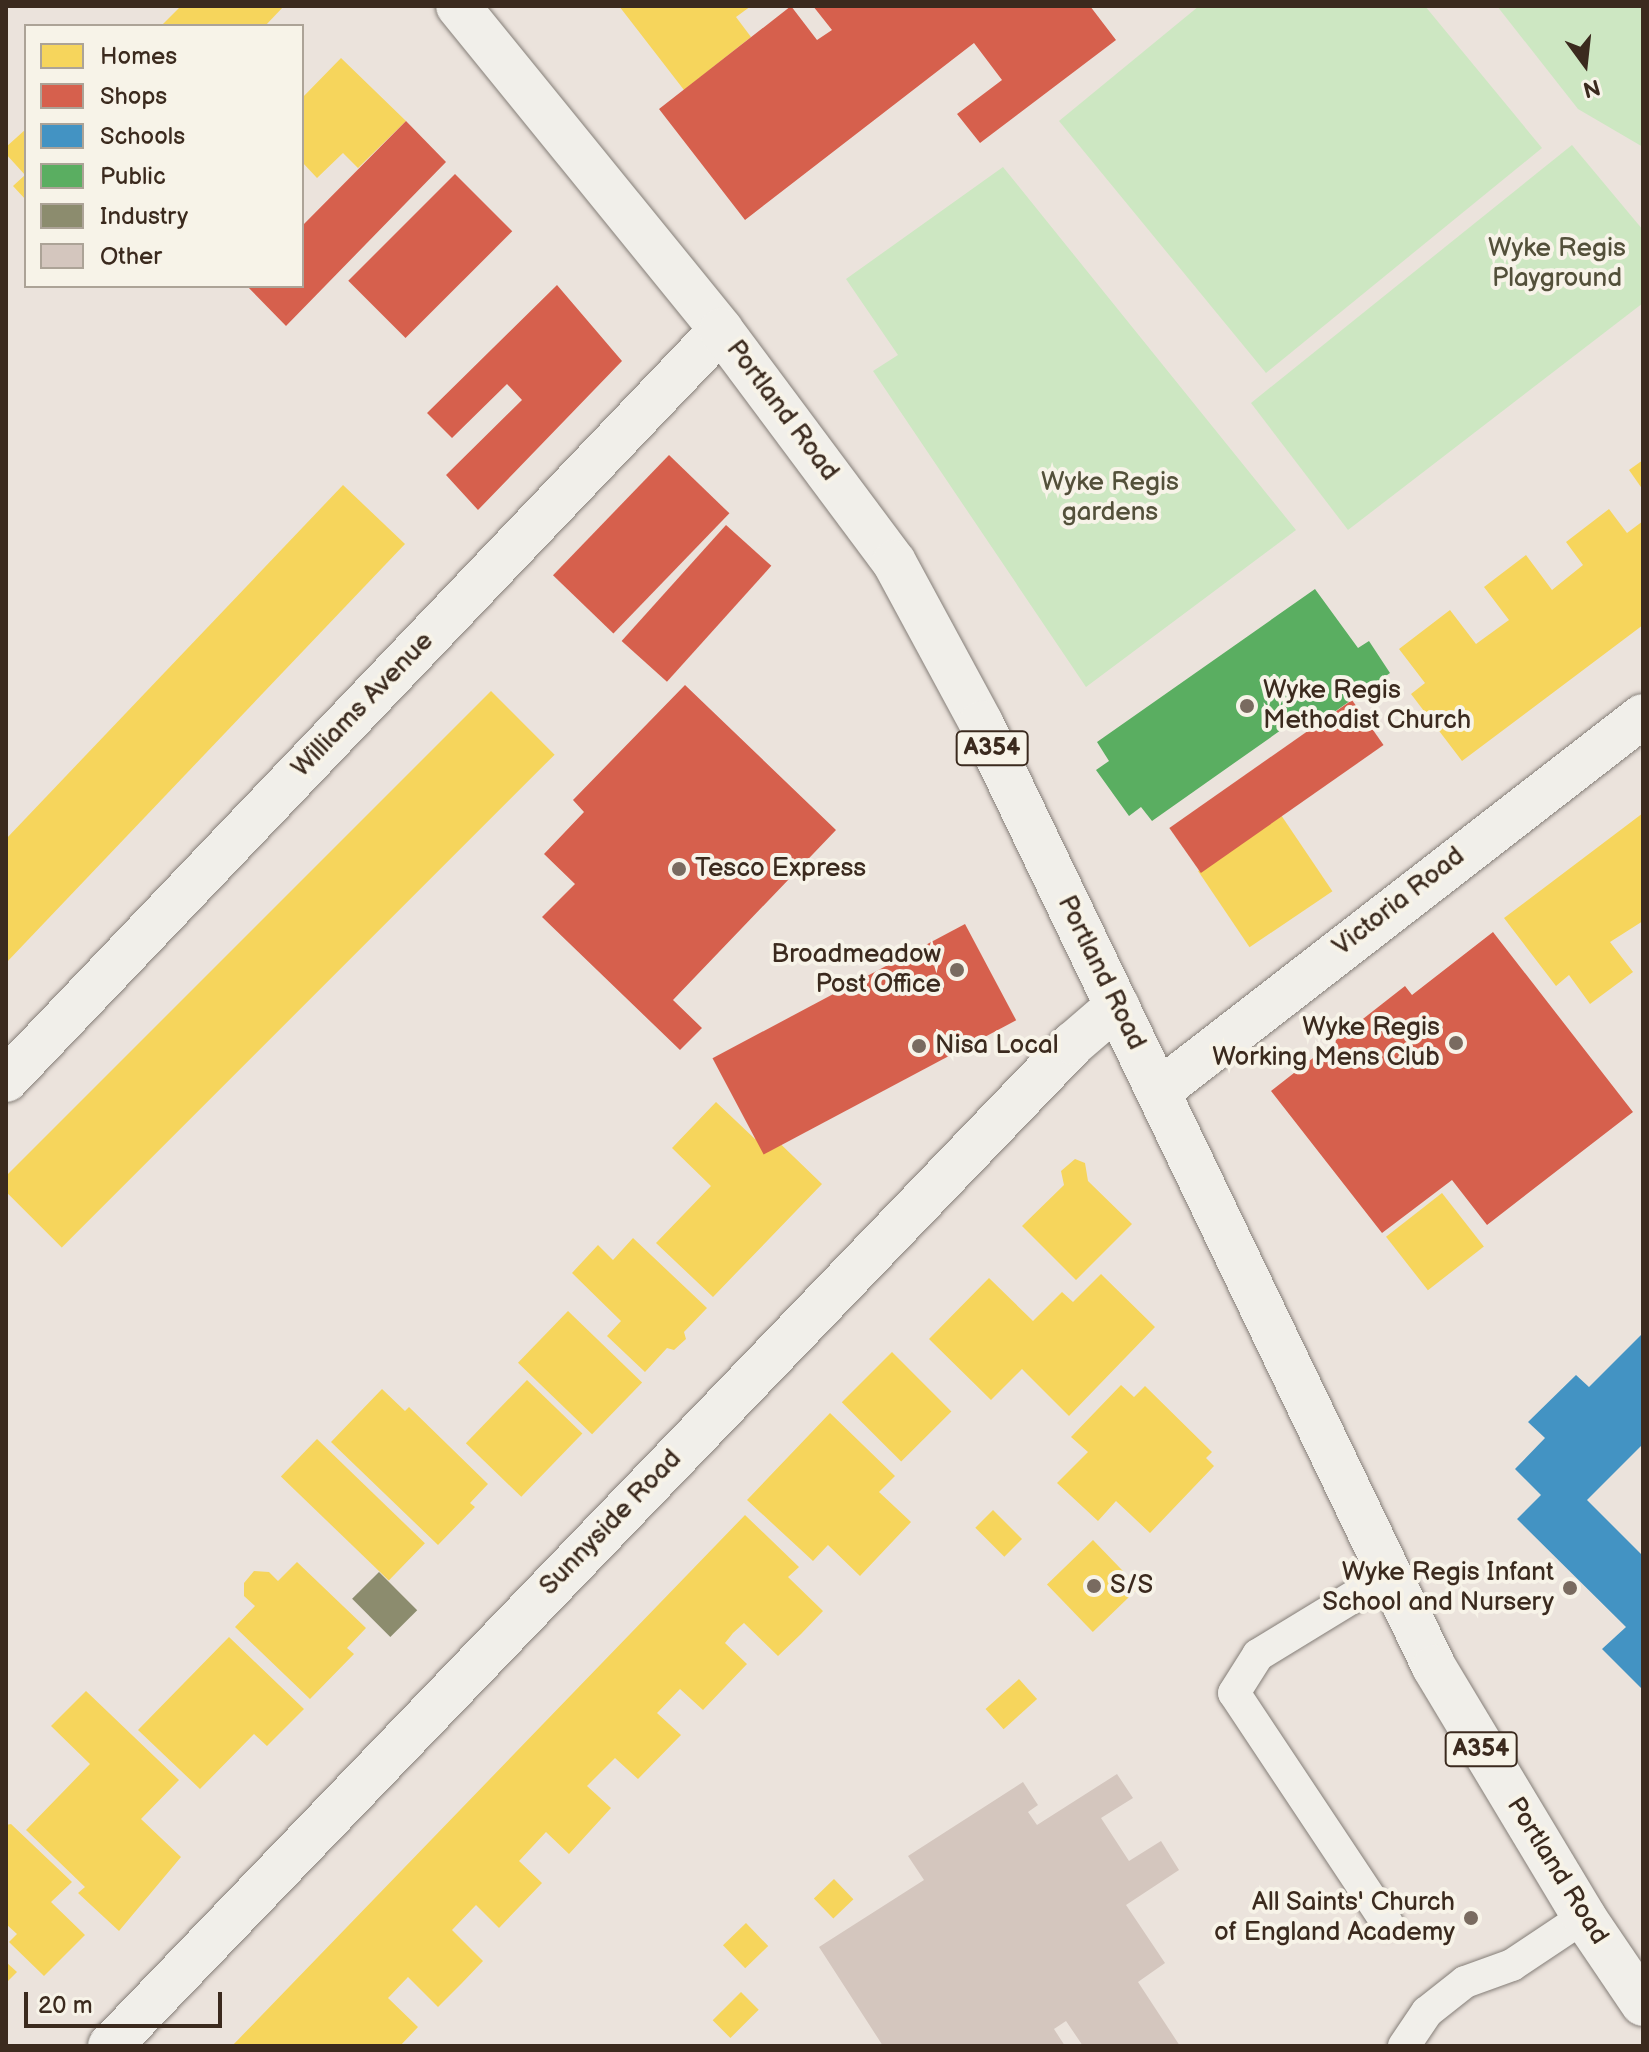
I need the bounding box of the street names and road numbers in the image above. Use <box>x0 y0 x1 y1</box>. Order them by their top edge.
street label: Portland Road <box>719 335 845 487</box>
street label: Williams Avenue <box>286 626 440 784</box>
road number: A354 <box>954 728 1030 768</box>
street label: Victoria Road <box>1327 841 1471 963</box>
street label: Portland Road <box>1050 891 1152 1055</box>
street label: Sunnyside Road <box>534 1444 688 1602</box>
road number: A354 <box>1443 1729 1519 1769</box>
street label: Portland Road <box>1499 1792 1615 1950</box>

